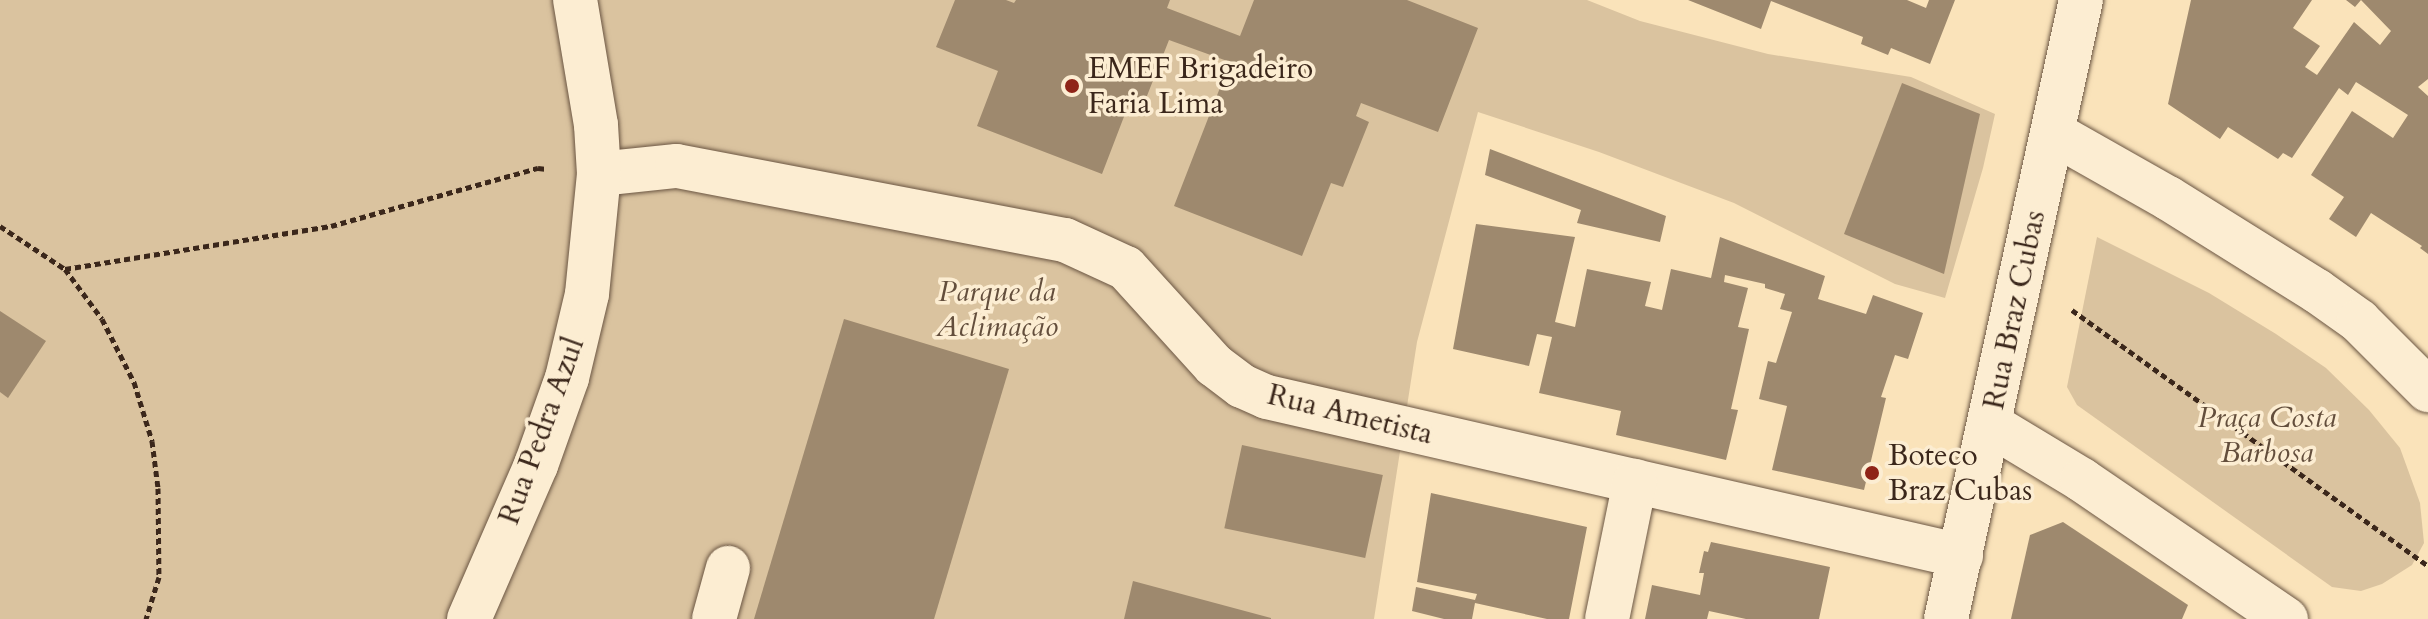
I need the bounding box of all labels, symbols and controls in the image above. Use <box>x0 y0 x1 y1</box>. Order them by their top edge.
place label: EMEF Brigadeiro Faria Lima <box>1088 51 1313 122</box>
marker: EMEF Brigadeiro Faria Lima <box>1063 77 1081 95</box>
street label: Rua Braz Cubas <box>1976 207 2054 413</box>
park label: Parque da Aclimação <box>936 274 1058 344</box>
street label: Rua Pedra Azul <box>491 333 593 529</box>
street label: Rua Ametista <box>1264 377 1436 453</box>
park label: Praça Costa Barbosa <box>2198 400 2336 470</box>
place label: Boteco Braz Cubas <box>1888 438 2032 508</box>
marker: Boteco Braz Cubas <box>1863 464 1881 482</box>

